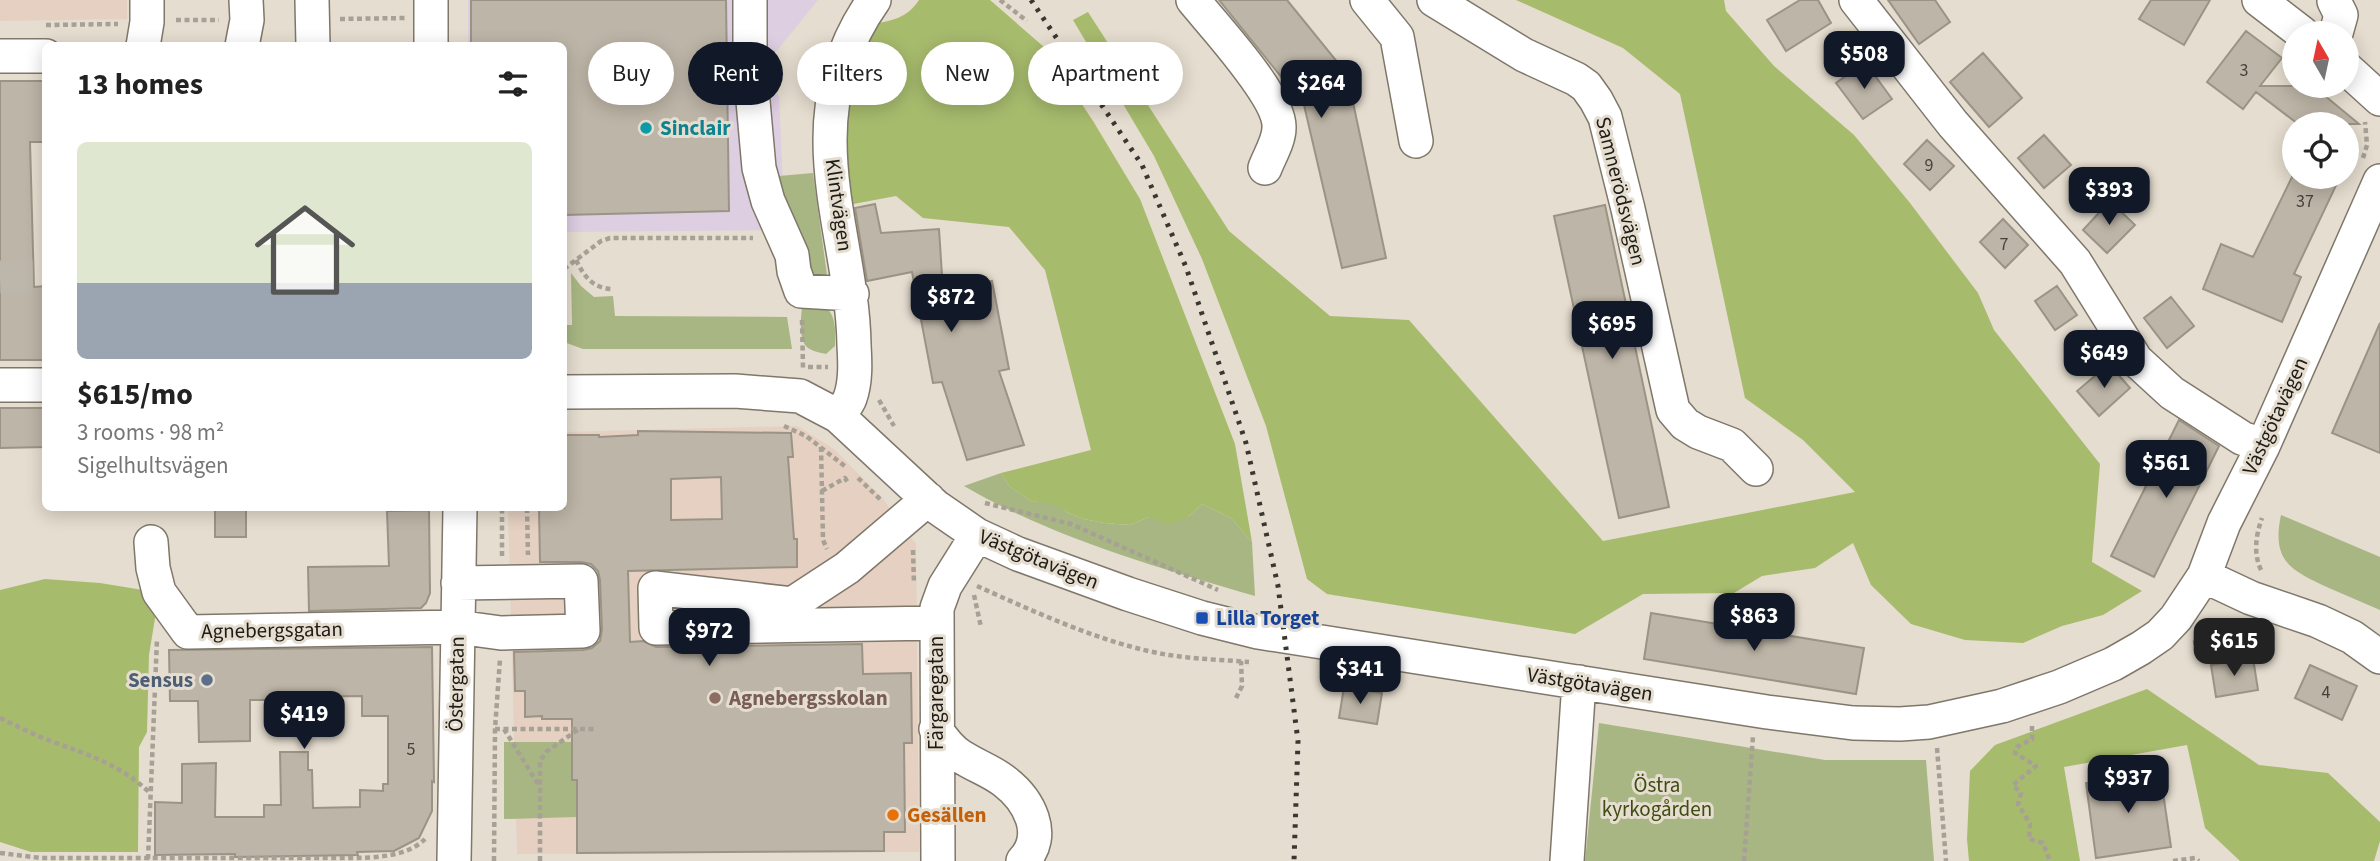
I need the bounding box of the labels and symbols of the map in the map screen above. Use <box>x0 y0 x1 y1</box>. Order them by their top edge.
north arrow <box>2282 21 2359 98</box>
pin: $508 <box>1823 32 1905 91</box>
house number: 3 <box>2240 58 2249 83</box>
pin: $264 <box>1280 60 1362 120</box>
place label: Sinclair <box>660 113 731 143</box>
street label: Samnerödsvägen <box>1588 114 1654 268</box>
marker: Sinclair <box>638 120 654 136</box>
house number: 9 <box>1925 153 1934 178</box>
street label: Klintvägen <box>818 157 860 253</box>
pin: $393 <box>2068 168 2150 227</box>
house number: 37 <box>2296 189 2314 214</box>
house number: 7 <box>2000 232 2009 257</box>
pin: $872 <box>910 274 992 334</box>
pin: $695 <box>1571 302 1653 361</box>
pin: $649 <box>2063 330 2145 390</box>
street label: Västgötavägen <box>2235 352 2315 480</box>
pin: $561 <box>2125 440 2207 500</box>
street label: Västgötavägen <box>975 521 1103 597</box>
pin: $863 <box>1713 594 1795 653</box>
place label: Lilla Torget <box>1216 603 1319 633</box>
pin: $972 <box>668 608 750 668</box>
marker: Lilla Torget <box>1194 610 1210 626</box>
street label: Agnebergsgatan <box>201 614 343 646</box>
pin: $615 <box>2193 618 2275 678</box>
street label: Östergatan <box>440 636 472 732</box>
street label: Färgaregatan <box>921 636 951 750</box>
pin: $341 <box>1319 646 1401 706</box>
street label: Västgötavägen <box>1525 659 1655 709</box>
place label: Sensus <box>128 665 193 695</box>
marker: Sensus <box>199 672 215 688</box>
house number: 4 <box>2322 680 2331 705</box>
place label: Agnebergsskolan <box>728 683 888 713</box>
marker: Agnebergsskolan <box>707 690 723 706</box>
pin: $419 <box>263 692 345 751</box>
house number: 5 <box>407 737 416 762</box>
pin: $937 <box>2087 756 2169 815</box>
park label: Östra kyrkogården <box>1602 770 1712 824</box>
place label: Gesällen <box>907 800 987 830</box>
marker: Gesällen <box>885 807 901 823</box>

